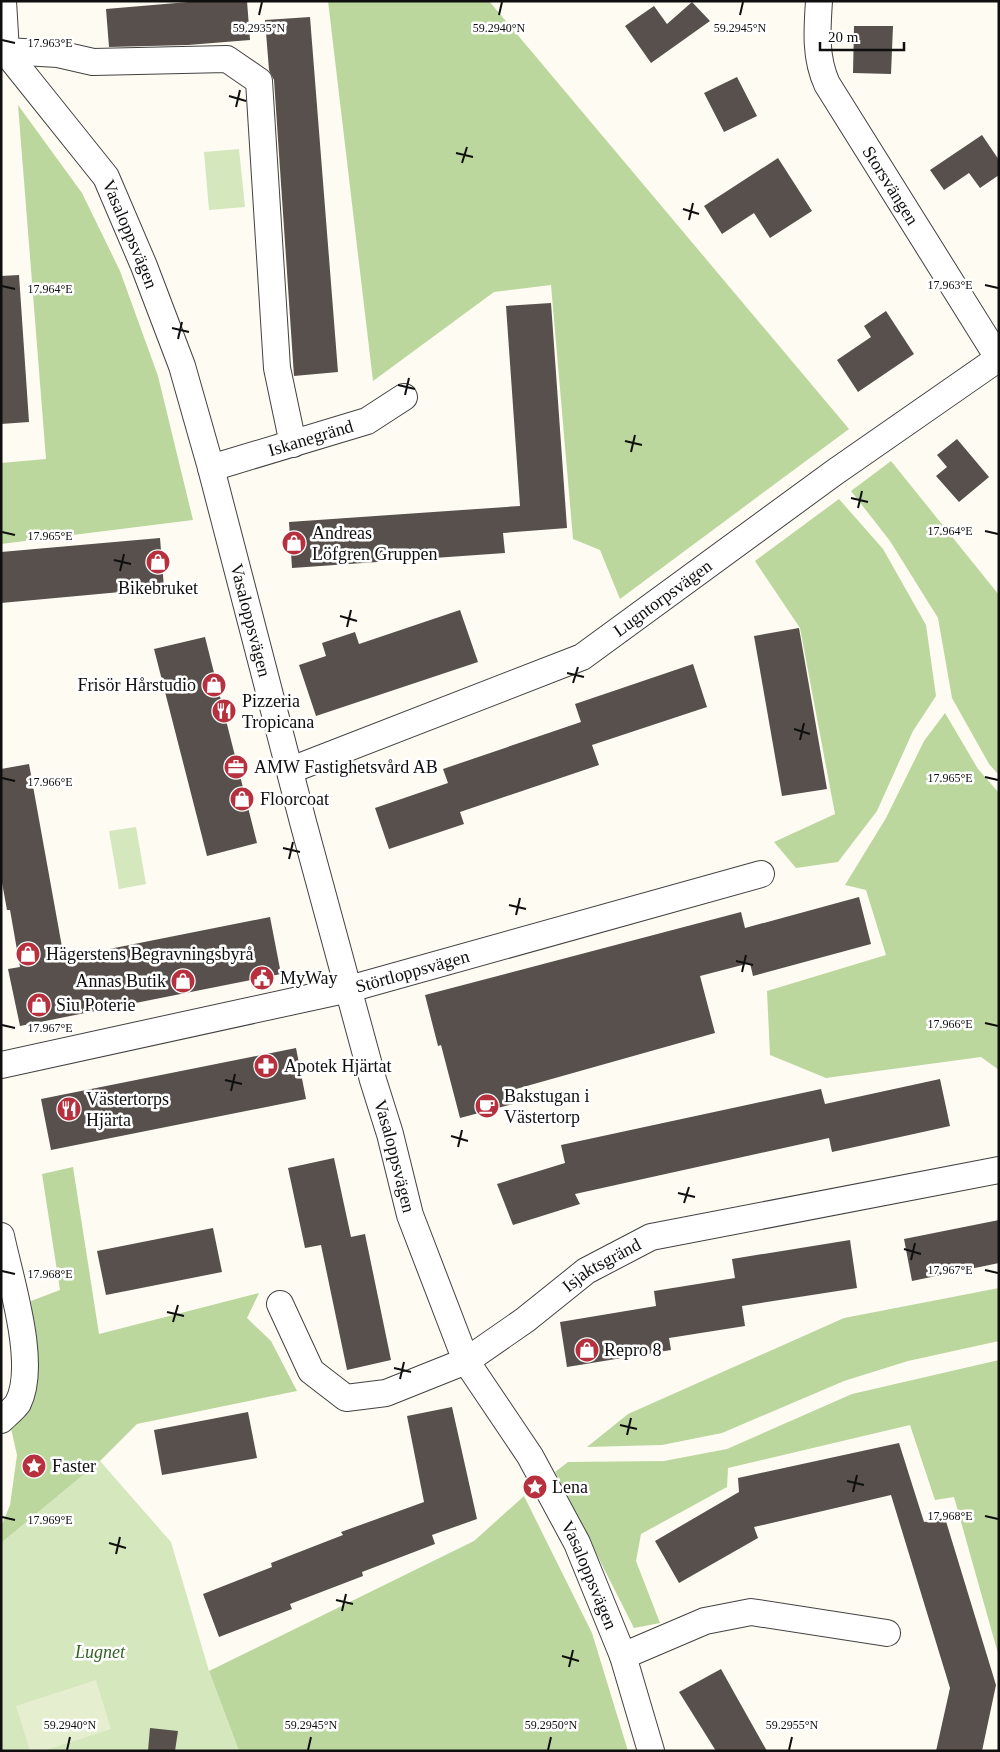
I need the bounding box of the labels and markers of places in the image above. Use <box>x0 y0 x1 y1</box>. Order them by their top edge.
place label: Andreas Löfgren Gruppen <box>312 523 437 564</box>
shop icon: Andreas Löfgren Gruppen <box>281 530 307 556</box>
shop icon: Bikebruket <box>145 549 171 575</box>
place label: Bikebruket <box>118 578 198 598</box>
shop icon: Frisör Hårstudio <box>201 672 227 698</box>
place label: Frisör Hårstudio <box>78 675 196 695</box>
place label: Pizzeria Tropicana <box>242 691 314 732</box>
restaurant icon: Pizzeria Tropicana <box>211 698 237 724</box>
office icon: AMW Fastighetsvård AB <box>223 754 249 780</box>
place label: AMW Fastighetsvård AB <box>254 757 438 777</box>
shop icon: Floorcoat <box>229 786 255 812</box>
place label: Floorcoat <box>260 789 329 809</box>
shop icon: Hägerstens Begravningsbyrå <box>15 941 41 967</box>
place label: Hägerstens Begravningsbyrå <box>46 944 253 964</box>
public building icon: MyWay <box>249 965 275 991</box>
shop icon: Annas Butik <box>170 968 196 994</box>
place label: MyWay <box>280 968 338 988</box>
place label: Annas Butik <box>75 971 166 991</box>
shop icon: Siu Poterie <box>26 992 52 1018</box>
place label: Siu Poterie <box>56 995 136 1015</box>
pharmacy icon: Apotek Hjärtat <box>253 1053 279 1079</box>
place label: Apotek Hjärtat <box>284 1056 391 1076</box>
place label: Bakstugan i Västertorp <box>504 1086 590 1127</box>
place label: Västertorps Hjärta <box>86 1089 169 1130</box>
cafe icon: Bakstugan i Västertorp <box>474 1093 500 1119</box>
restaurant icon: Västertorps Hjärta <box>56 1096 82 1122</box>
shop icon: Repro 8 <box>574 1337 600 1363</box>
place label: Repro 8 <box>604 1340 662 1360</box>
place icon: Faster <box>21 1453 47 1479</box>
place label: Faster <box>52 1456 96 1476</box>
place icon: Lena <box>522 1474 548 1500</box>
place label: Lena <box>552 1477 588 1497</box>

